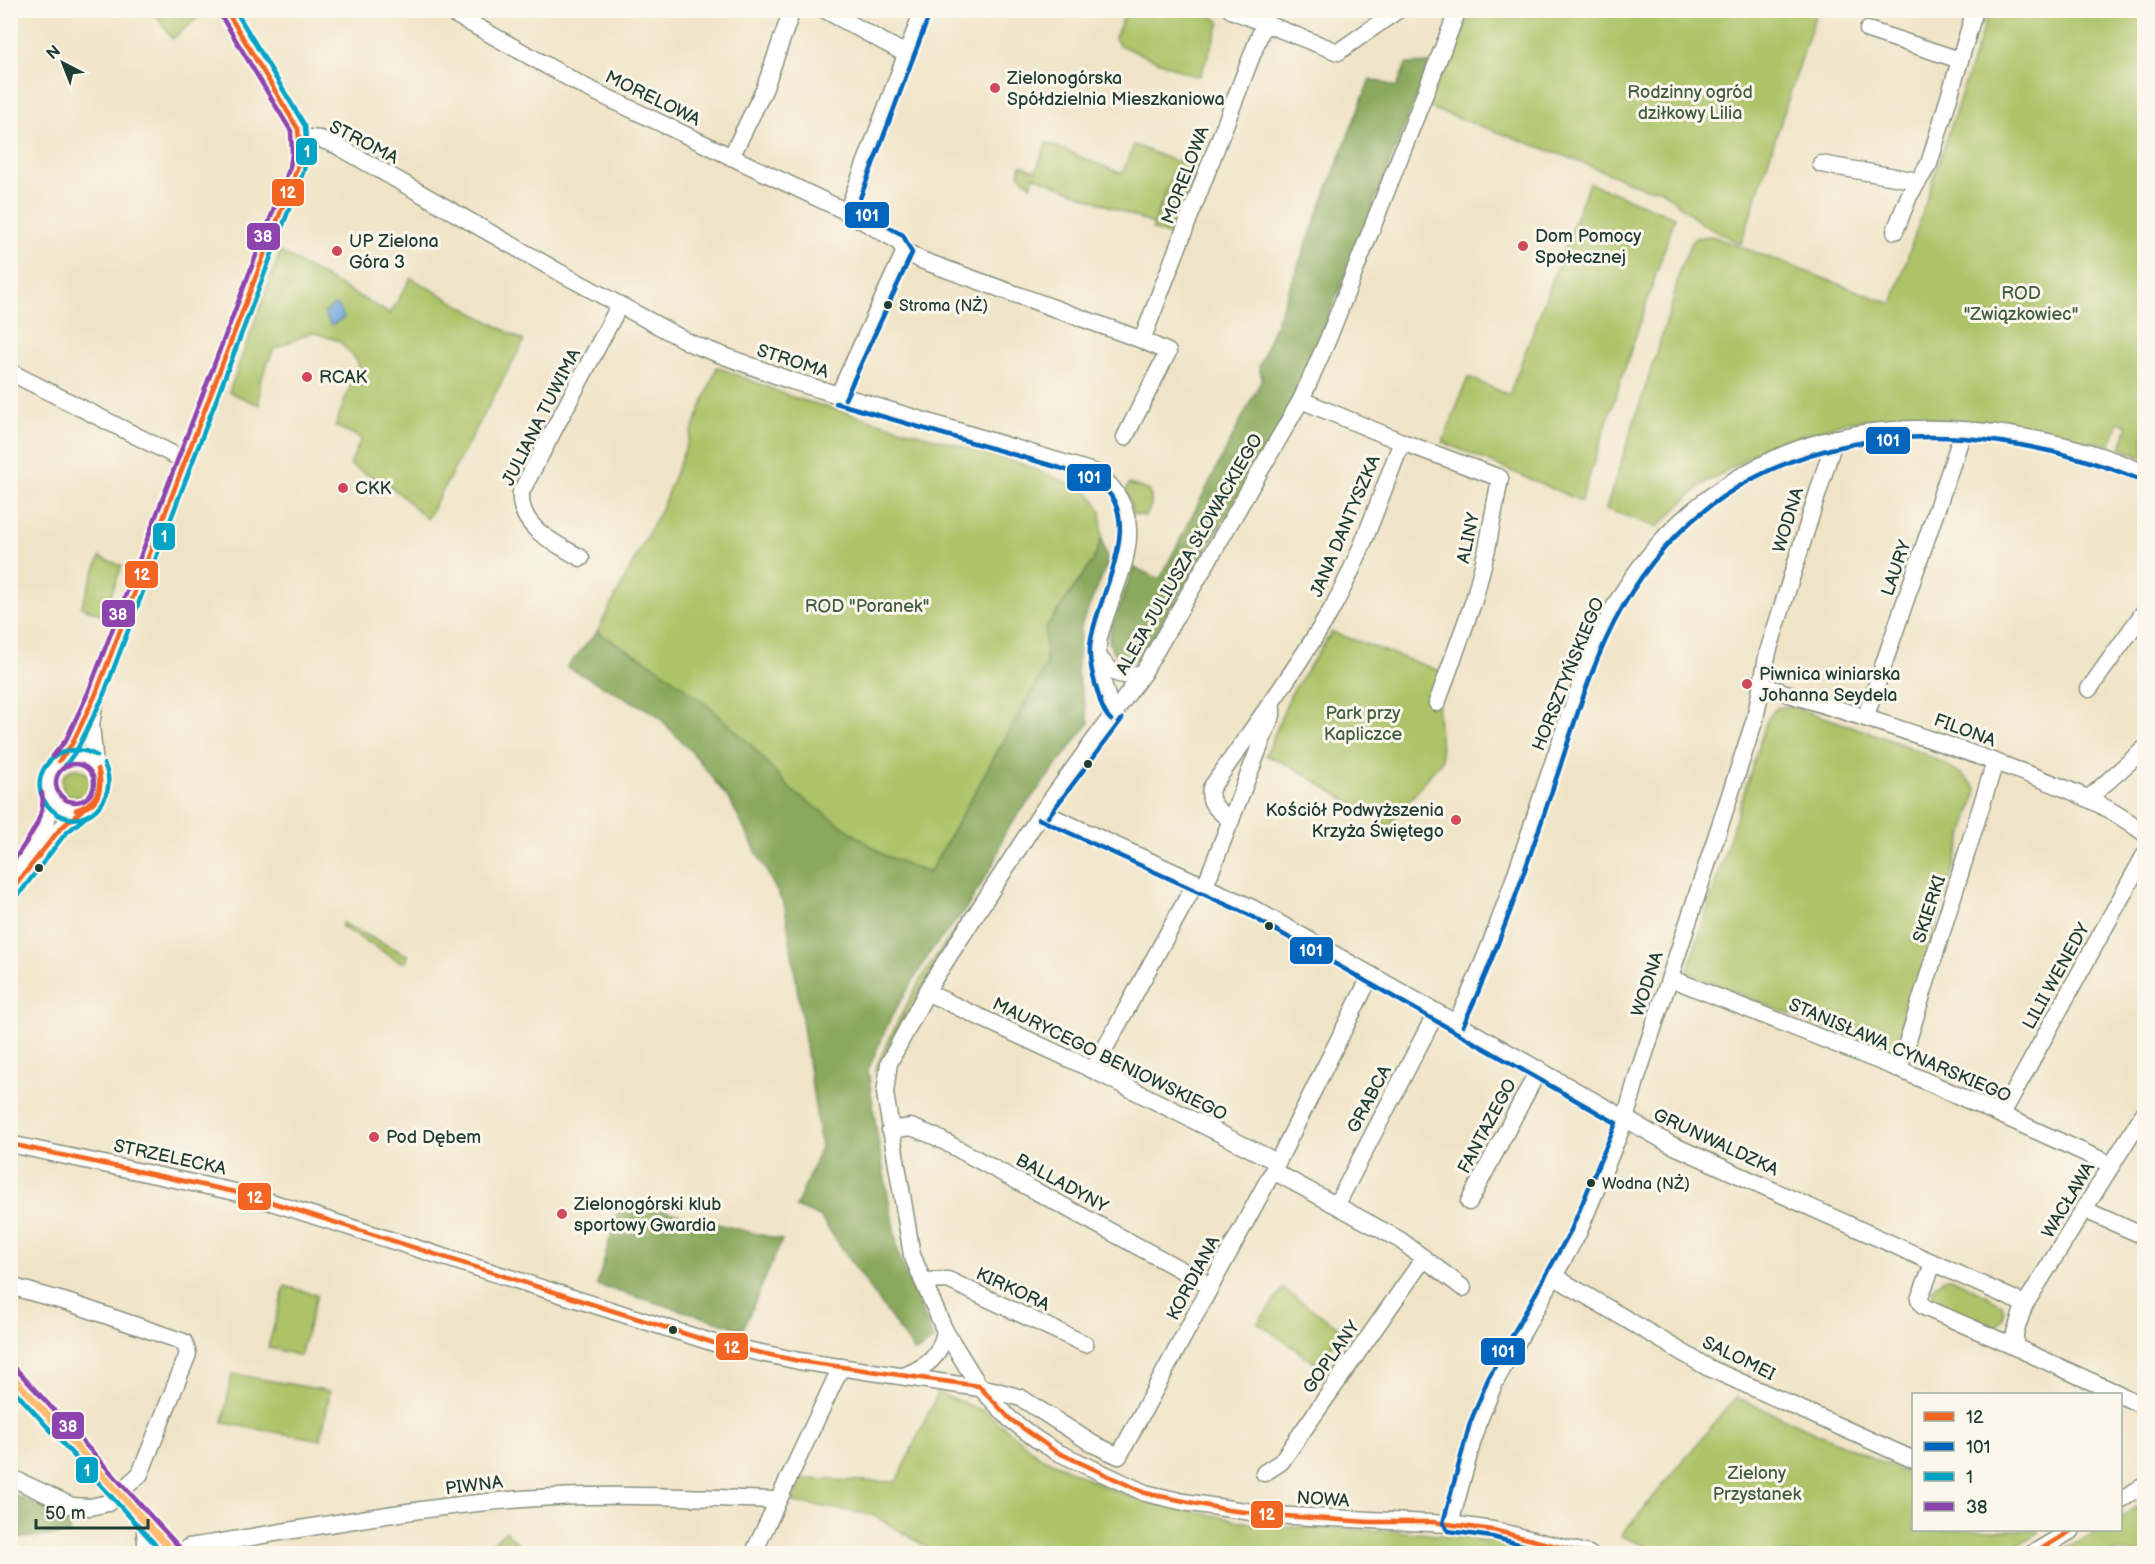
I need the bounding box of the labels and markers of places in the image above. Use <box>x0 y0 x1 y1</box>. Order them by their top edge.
place label: Zielonogórska Spółdzielnia Mieszkaniowa <box>1006 68 1225 110</box>
marker: Zielonogórska Spółdzielnia Mieszkaniowa <box>988 81 1002 95</box>
place label: Dom Pomocy Społecznej <box>1535 226 1642 268</box>
place label: UP Zielona Góra 3 <box>349 231 439 273</box>
marker: Dom Pomocy Społecznej <box>1516 239 1530 253</box>
marker: UP Zielona Góra 3 <box>330 244 344 258</box>
place label: Stroma (NŻ) <box>899 295 988 316</box>
marker: Stroma (NŻ) <box>882 299 894 311</box>
place label: RCAK <box>319 367 368 388</box>
marker: RCAK <box>300 370 314 384</box>
place label: CKK <box>355 478 391 499</box>
marker: CKK <box>336 481 350 495</box>
place label: Piwnica winiarska Johanna Seydela <box>1759 664 1901 706</box>
marker: Piwnica winiarska Johanna Seydela <box>1740 677 1754 691</box>
unlabelled marker <box>1082 758 1094 770</box>
place label: Kościół Podwyższenia Krzyża Świętego <box>1266 800 1444 842</box>
marker: Kościół Podwyższenia Krzyża Świętego <box>1449 813 1463 827</box>
unlabelled marker <box>33 862 45 874</box>
unlabelled marker <box>1263 920 1275 932</box>
place label: Pod Dębem <box>386 1127 481 1148</box>
marker: Pod Dębem <box>367 1130 381 1144</box>
place label: Wodna (NŻ) <box>1602 1173 1690 1194</box>
marker: Wodna (NŻ) <box>1585 1177 1597 1189</box>
place label: Zielonogórski klub sportowy Gwardia <box>573 1194 721 1236</box>
marker: Zielonogórski klub sportowy Gwardia <box>555 1207 569 1221</box>
unlabelled marker <box>667 1324 679 1336</box>

